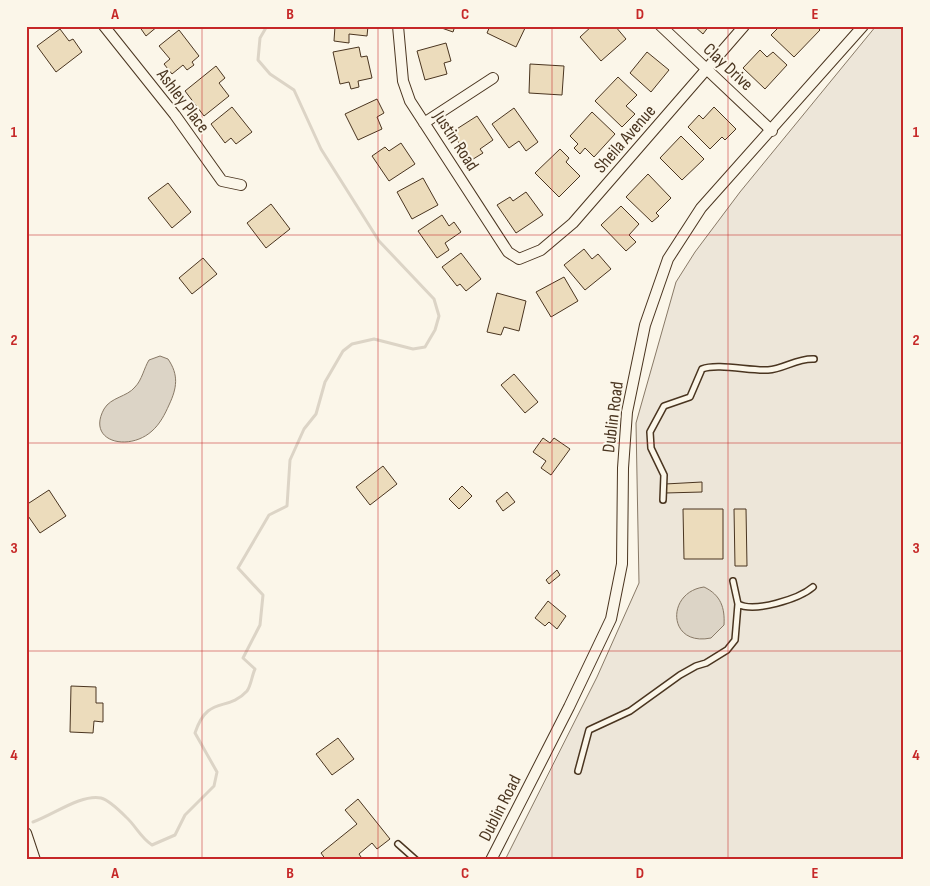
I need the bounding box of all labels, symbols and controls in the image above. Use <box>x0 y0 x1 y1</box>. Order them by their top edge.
text: A <box>110 5 119 24</box>
text: B <box>286 5 294 24</box>
text: C <box>461 5 469 24</box>
text: D <box>636 5 644 24</box>
text: E <box>812 5 819 24</box>
street label: Clay Drive <box>699 39 757 95</box>
street label: Ashley Place <box>152 64 214 137</box>
street label: Sheila Avenue <box>590 101 660 177</box>
street label: Justin Road <box>428 106 483 175</box>
text: 1 <box>11 123 18 142</box>
text: 1 <box>913 123 920 142</box>
text: 2 <box>10 331 18 350</box>
text: 2 <box>912 331 920 350</box>
street label: Dublin Road <box>598 380 628 454</box>
text: 3 <box>10 539 18 558</box>
text: 3 <box>912 539 920 558</box>
text: 4 <box>10 746 18 765</box>
text: 4 <box>912 746 920 765</box>
street label: Dublin Road <box>474 771 526 845</box>
text: A <box>110 864 119 883</box>
text: B <box>286 864 294 883</box>
text: C <box>461 864 469 883</box>
text: D <box>636 864 644 883</box>
text: E <box>812 864 819 883</box>

